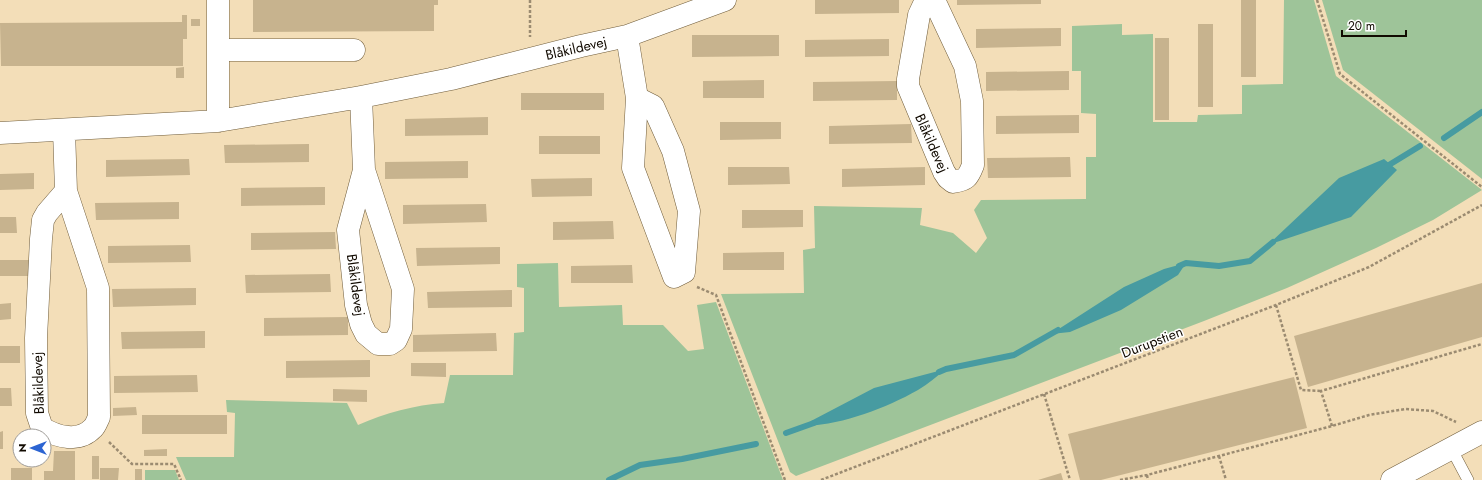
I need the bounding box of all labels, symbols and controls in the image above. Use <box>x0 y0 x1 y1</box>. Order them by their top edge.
scale bar <box>1342 12 1406 38</box>
text: 20 m <box>1348 17 1375 35</box>
street label: Blåkildevej <box>543 31 609 65</box>
street label: Blåkildevej <box>910 110 954 176</box>
street label: Blåkildevej <box>342 253 370 317</box>
street label: Durupstien <box>1118 321 1186 363</box>
street label: Blåkildevej <box>27 351 49 415</box>
north arrow <box>12 428 52 468</box>
text: N <box>14 444 30 452</box>

